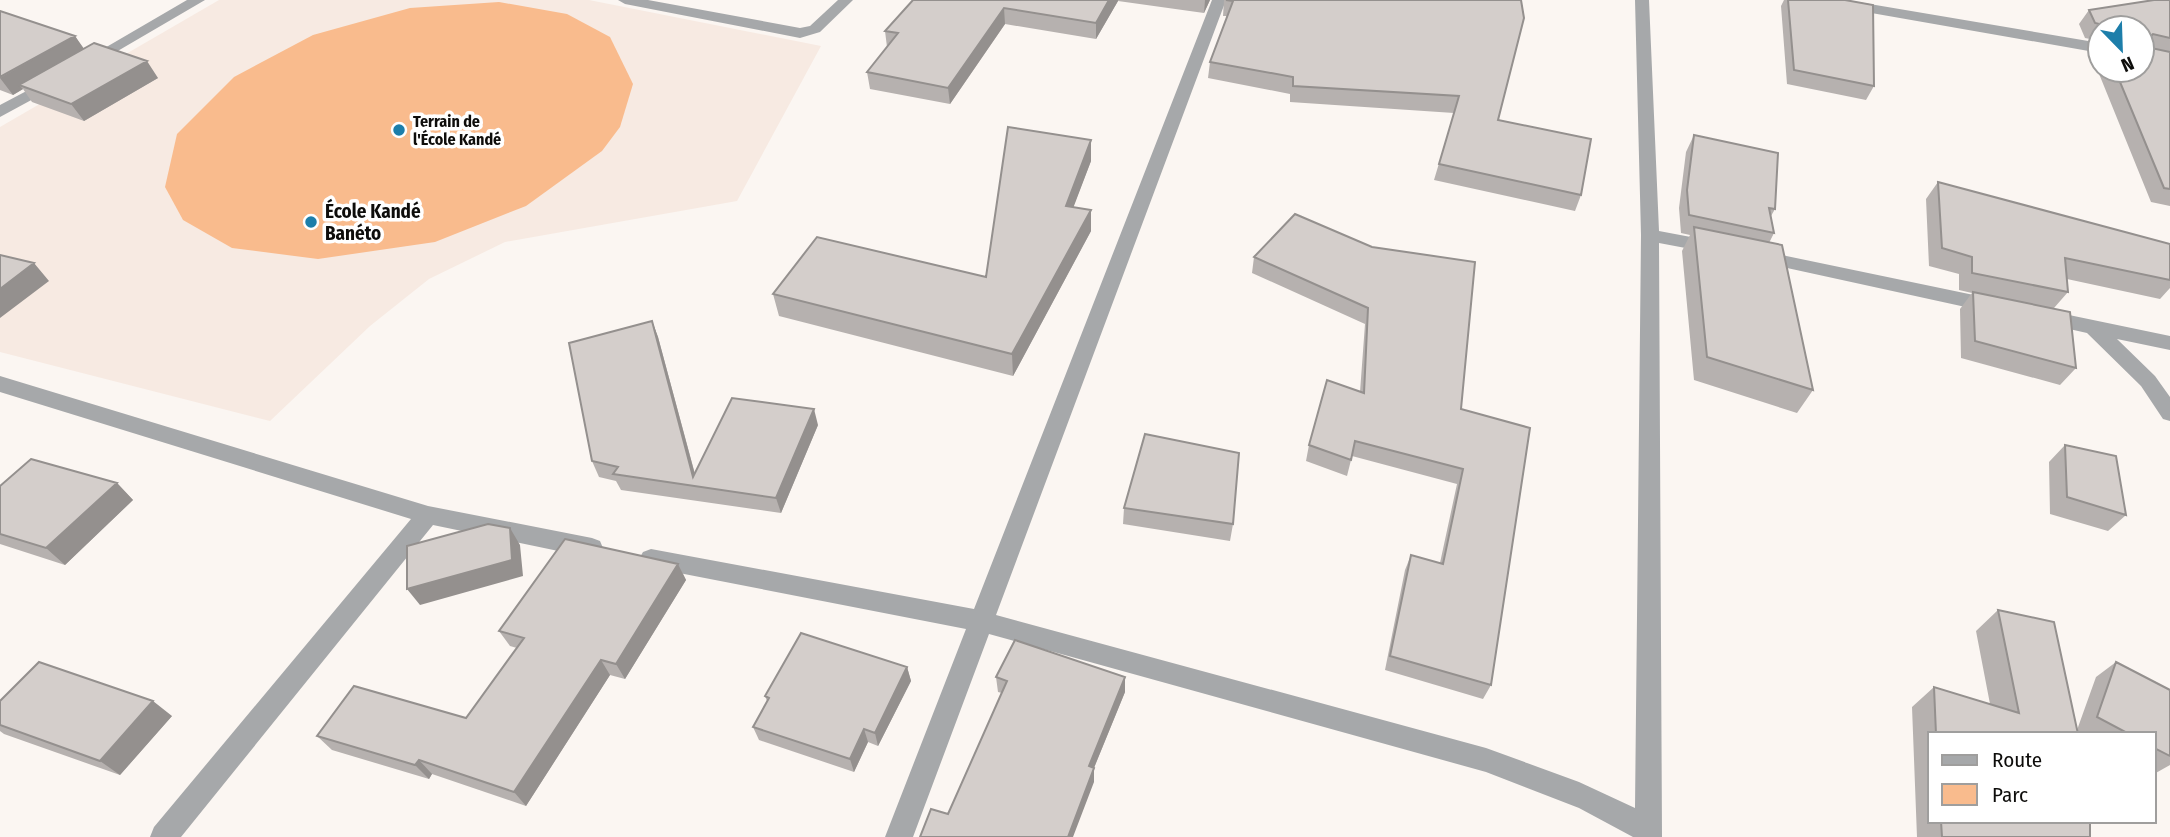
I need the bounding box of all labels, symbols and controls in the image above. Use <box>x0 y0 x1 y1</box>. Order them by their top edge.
north arrow <box>2086 14 2156 84</box>
text: N <box>2118 51 2137 77</box>
place label: Terrain de l'École Kandé <box>413 112 501 149</box>
marker: Terrain de l'École Kandé <box>391 122 407 138</box>
place label: École Kandé Banéto <box>325 198 421 245</box>
marker: École Kandé Banéto <box>303 214 319 230</box>
legend <box>1928 732 2156 823</box>
text: Route <box>1992 747 2042 773</box>
text: Parc <box>1992 782 2028 808</box>

